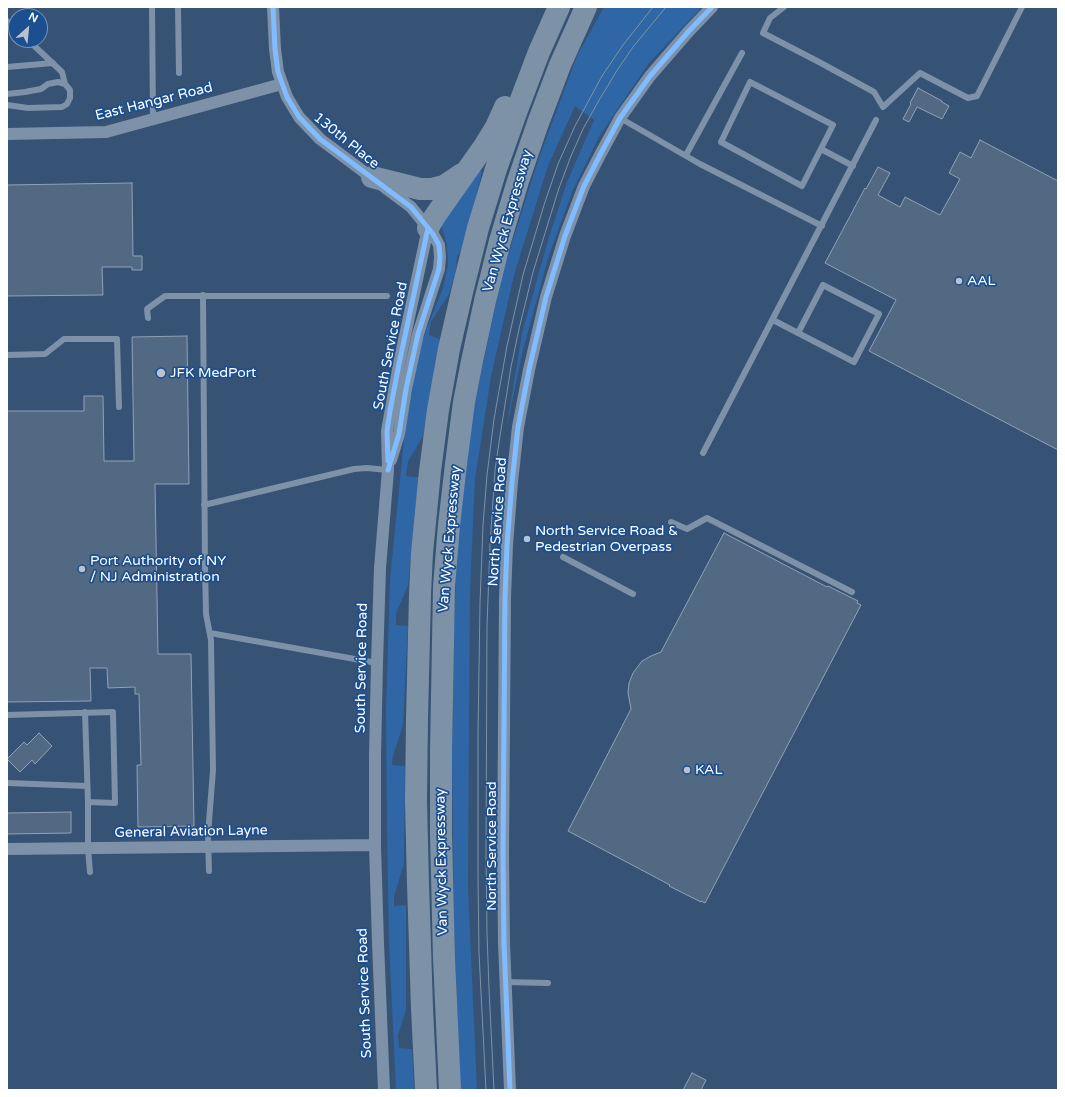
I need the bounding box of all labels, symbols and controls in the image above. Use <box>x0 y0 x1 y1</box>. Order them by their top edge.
north arrow <box>8 8 48 48</box>
text: N <box>26 10 40 26</box>
street label: East Hangar Road <box>94 79 214 125</box>
street label: 130th Place <box>310 109 382 173</box>
street label: Van Wyck Expressway <box>480 148 536 294</box>
place label: AAL <box>967 273 996 289</box>
marker: AAL <box>954 276 964 286</box>
street label: South Service Road <box>370 281 412 411</box>
place label: JFK MedPort <box>170 365 256 381</box>
marker: JFK MedPort <box>155 367 167 379</box>
street label: North Service Road <box>485 457 511 587</box>
street label: Van Wyck Expressway <box>435 465 465 613</box>
place label: North Service Road & Pedestrian Overpass <box>535 523 678 556</box>
marker: North Service Road & Pedestrian Overpass <box>522 534 532 544</box>
place label: Port Authority of NY / NJ Administration <box>90 553 226 586</box>
marker: Port Authority of NY / NJ Administration <box>77 564 87 574</box>
street label: South Service Road <box>352 603 372 733</box>
place label: KAL <box>695 762 723 778</box>
marker: KAL <box>682 765 692 775</box>
street label: North Service Road <box>484 781 500 911</box>
street label: Van Wyck Expressway <box>432 788 452 936</box>
street label: General Aviation Layne <box>114 822 268 842</box>
street label: South Service Road <box>354 928 376 1058</box>

